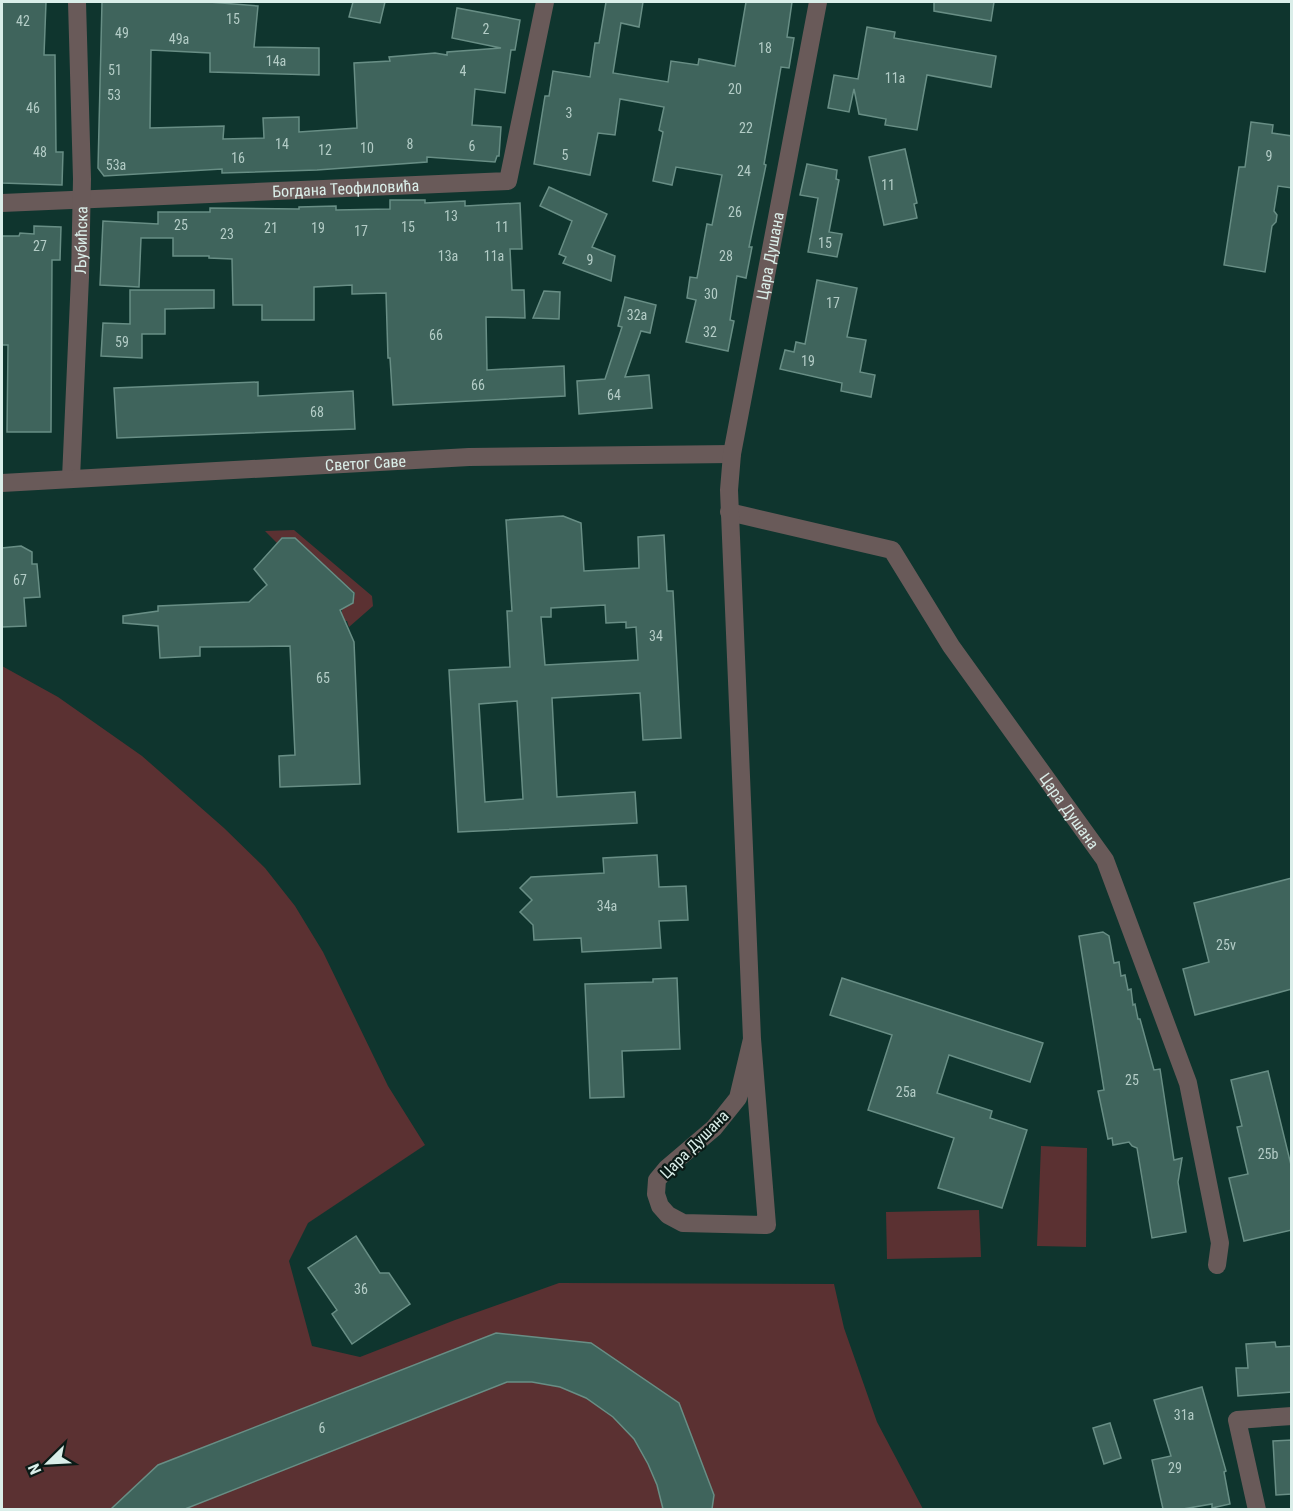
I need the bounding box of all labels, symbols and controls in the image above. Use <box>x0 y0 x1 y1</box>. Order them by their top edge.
house number: 15 <box>226 11 240 27</box>
house number: 42 <box>16 13 30 29</box>
house number: 2 <box>483 21 490 37</box>
house number: 49 <box>115 25 129 41</box>
house number: 49a <box>169 31 189 47</box>
house number: 18 <box>758 40 772 56</box>
house number: 14a <box>266 53 286 69</box>
house number: 51 <box>108 62 122 78</box>
house number: 4 <box>460 63 467 79</box>
house number: 11a <box>885 70 905 86</box>
house number: 20 <box>728 81 742 97</box>
house number: 53 <box>107 87 121 103</box>
house number: 46 <box>26 100 40 116</box>
house number: 3 <box>566 105 572 121</box>
house number: 22 <box>739 120 753 136</box>
house number: 14 <box>275 136 289 152</box>
house number: 8 <box>407 136 414 152</box>
house number: 6 <box>469 138 476 154</box>
house number: 10 <box>360 140 374 156</box>
house number: 12 <box>318 142 332 158</box>
house number: 48 <box>33 144 47 160</box>
house number: 5 <box>562 147 569 163</box>
house number: 9 <box>1266 148 1272 164</box>
house number: 16 <box>231 150 245 166</box>
house number: 53a <box>106 157 126 173</box>
house number: 24 <box>737 163 751 179</box>
street label: Богдана Теофиловића <box>272 176 420 201</box>
house number: 11 <box>881 177 895 193</box>
house number: 26 <box>728 204 742 220</box>
street label: Љубићска <box>71 206 91 274</box>
house number: 13 <box>444 208 458 224</box>
street label: Цара Душана <box>753 210 788 302</box>
house number: 25 <box>174 217 188 233</box>
house number: 15 <box>401 219 415 235</box>
house number: 11 <box>495 219 509 235</box>
house number: 21 <box>264 220 278 236</box>
house number: 19 <box>311 220 325 236</box>
house number: 17 <box>354 223 368 239</box>
house number: 23 <box>220 226 234 242</box>
house number: 15 <box>818 235 832 251</box>
house number: 27 <box>33 238 47 254</box>
house number: 13a <box>438 248 458 264</box>
house number: 11a <box>484 248 504 264</box>
house number: 28 <box>719 248 733 264</box>
house number: 9 <box>587 252 593 268</box>
house number: 30 <box>704 286 718 302</box>
house number: 17 <box>826 295 840 311</box>
house number: 32a <box>627 307 647 323</box>
house number: 32 <box>703 324 717 340</box>
house number: 66 <box>429 327 443 343</box>
house number: 59 <box>115 334 129 350</box>
house number: 19 <box>801 353 815 369</box>
house number: 66 <box>471 377 485 393</box>
house number: 64 <box>607 387 621 403</box>
house number: 68 <box>310 404 324 420</box>
street label: Светог Саве <box>324 452 406 475</box>
house number: 67 <box>13 572 27 588</box>
house number: 34 <box>649 628 663 644</box>
house number: 65 <box>316 670 330 686</box>
street label: Цара Душана <box>1035 769 1103 853</box>
house number: 34a <box>597 898 617 914</box>
house number: 25v <box>1216 937 1236 953</box>
house number: 25 <box>1125 1072 1139 1088</box>
house number: 25a <box>896 1084 916 1100</box>
street label: Цара Душана <box>656 1106 733 1183</box>
house number: 25b <box>1258 1146 1278 1162</box>
house number: 36 <box>354 1281 368 1297</box>
house number: 31a <box>1174 1407 1194 1423</box>
house number: 6 <box>319 1420 326 1436</box>
north arrow <box>18 1433 78 1493</box>
house number: 29 <box>1168 1460 1182 1476</box>
text: N <box>24 1461 45 1477</box>

